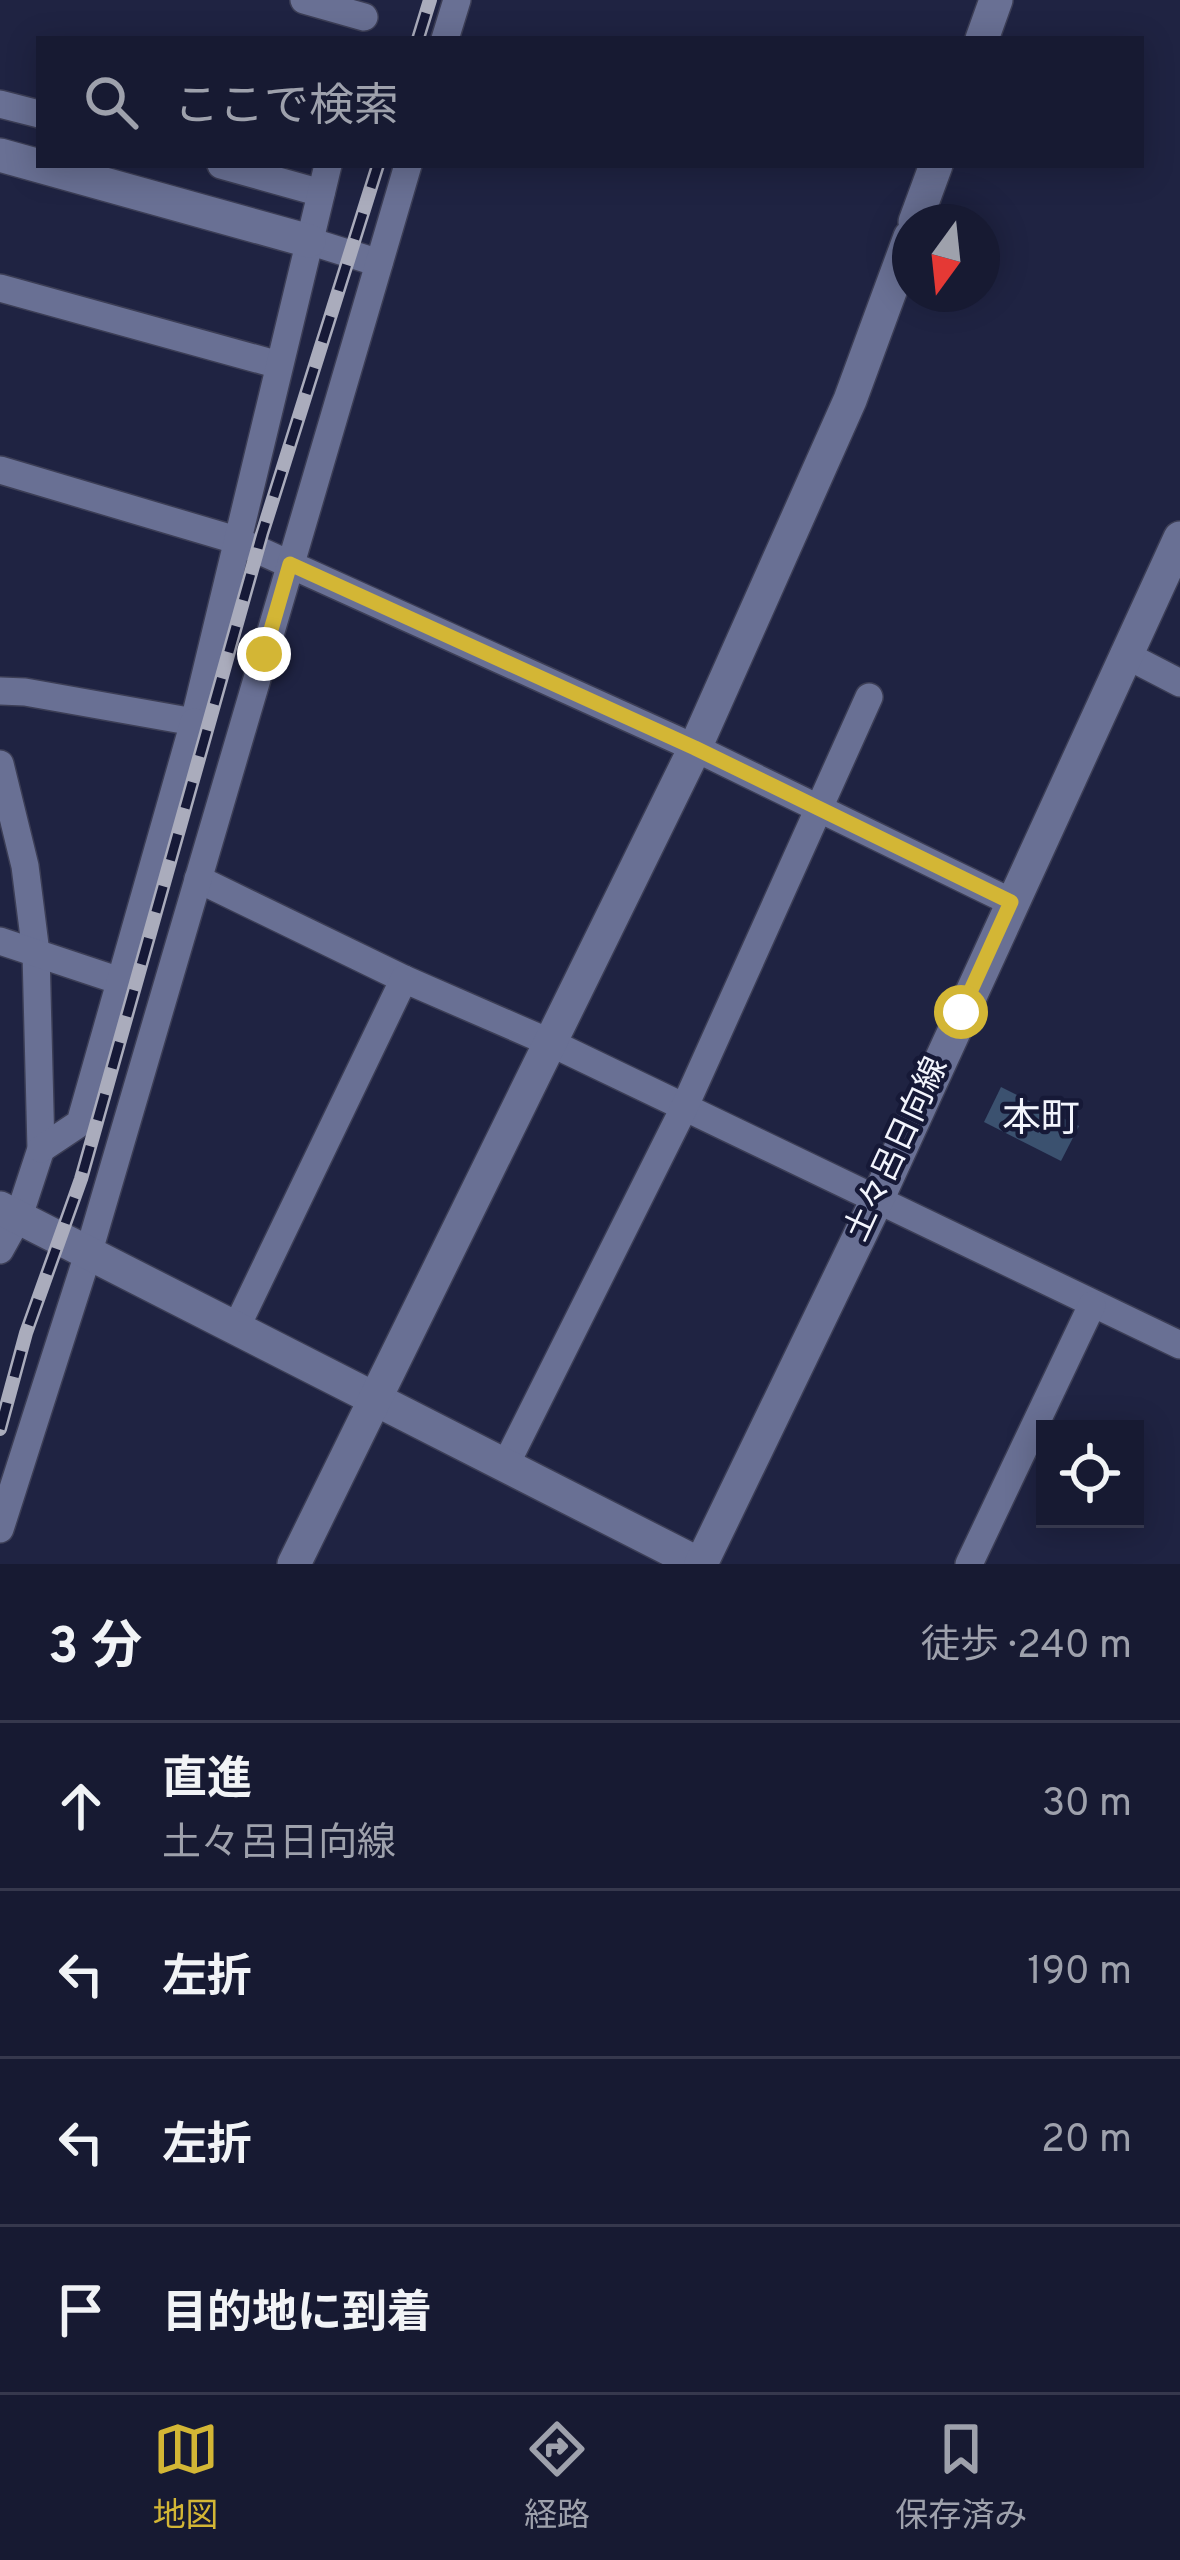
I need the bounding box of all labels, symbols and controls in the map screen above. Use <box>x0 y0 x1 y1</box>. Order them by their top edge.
search box <box>36 36 1144 168</box>
icon: search <box>78 69 144 135</box>
text: ここで検索 <box>174 80 399 137</box>
north arrow <box>892 204 1000 312</box>
route end <box>237 627 291 681</box>
route start <box>934 985 988 1039</box>
street label: 土々呂日向線 <box>837 1051 959 1249</box>
district label: 本町 <box>1002 1097 1080 1146</box>
map controls <box>1036 1420 1144 1528</box>
button: locate <box>1036 1420 1144 1528</box>
text: 3 分 <box>48 1617 142 1682</box>
text: 徒歩 · 240 m <box>921 1623 1132 1672</box>
text: 直進 <box>162 1753 252 1810</box>
icon: ahead <box>48 1773 114 1839</box>
text: 30 m <box>1042 1781 1132 1830</box>
text: 土々呂日向線 <box>162 1821 396 1870</box>
icon: left <box>48 1941 114 2007</box>
text: 190 m <box>1027 1949 1132 1998</box>
text: 左折 <box>162 1951 252 2008</box>
icon: left <box>48 2109 114 2175</box>
text: 20 m <box>1041 2117 1132 2166</box>
text: 左折 <box>162 2119 252 2176</box>
icon: arrive <box>48 2277 114 2343</box>
text: 目的地に到着 <box>162 2287 432 2344</box>
tab: 地図 <box>153 2416 219 2539</box>
tab: 経路 <box>524 2416 590 2539</box>
tab: 保存済み <box>895 2416 1027 2539</box>

